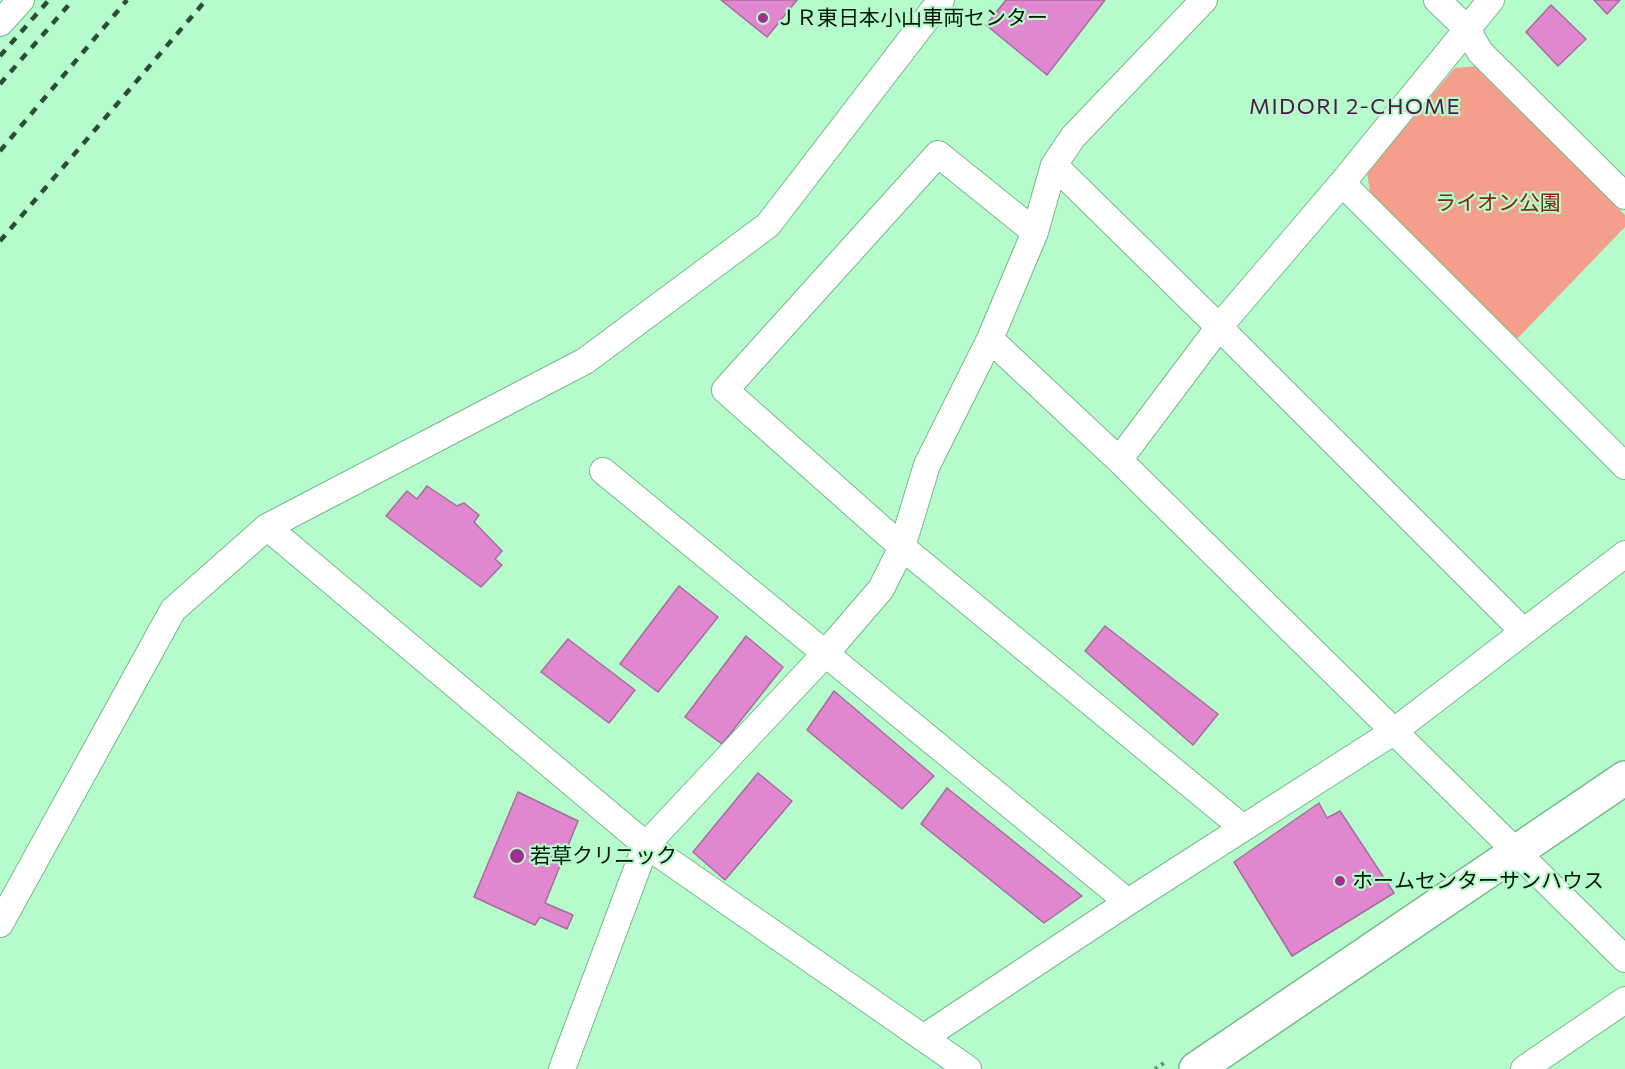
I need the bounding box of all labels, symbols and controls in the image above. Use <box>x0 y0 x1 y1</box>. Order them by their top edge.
place label: ＪＲ東日本小山車両センター <box>775 5 1048 31</box>
marker: ＪＲ東日本小山車両センター <box>756 11 770 25</box>
district label: MIDORI 2-CHOME <box>1249 94 1461 120</box>
park label: ライオン公園 <box>1435 190 1561 216</box>
place label: 若草クリニック <box>530 843 677 869</box>
marker: 若草クリニック <box>508 847 526 865</box>
place label: ホームセンターサンハウス <box>1352 868 1604 894</box>
marker: ホームセンターサンハウス <box>1333 874 1347 888</box>

